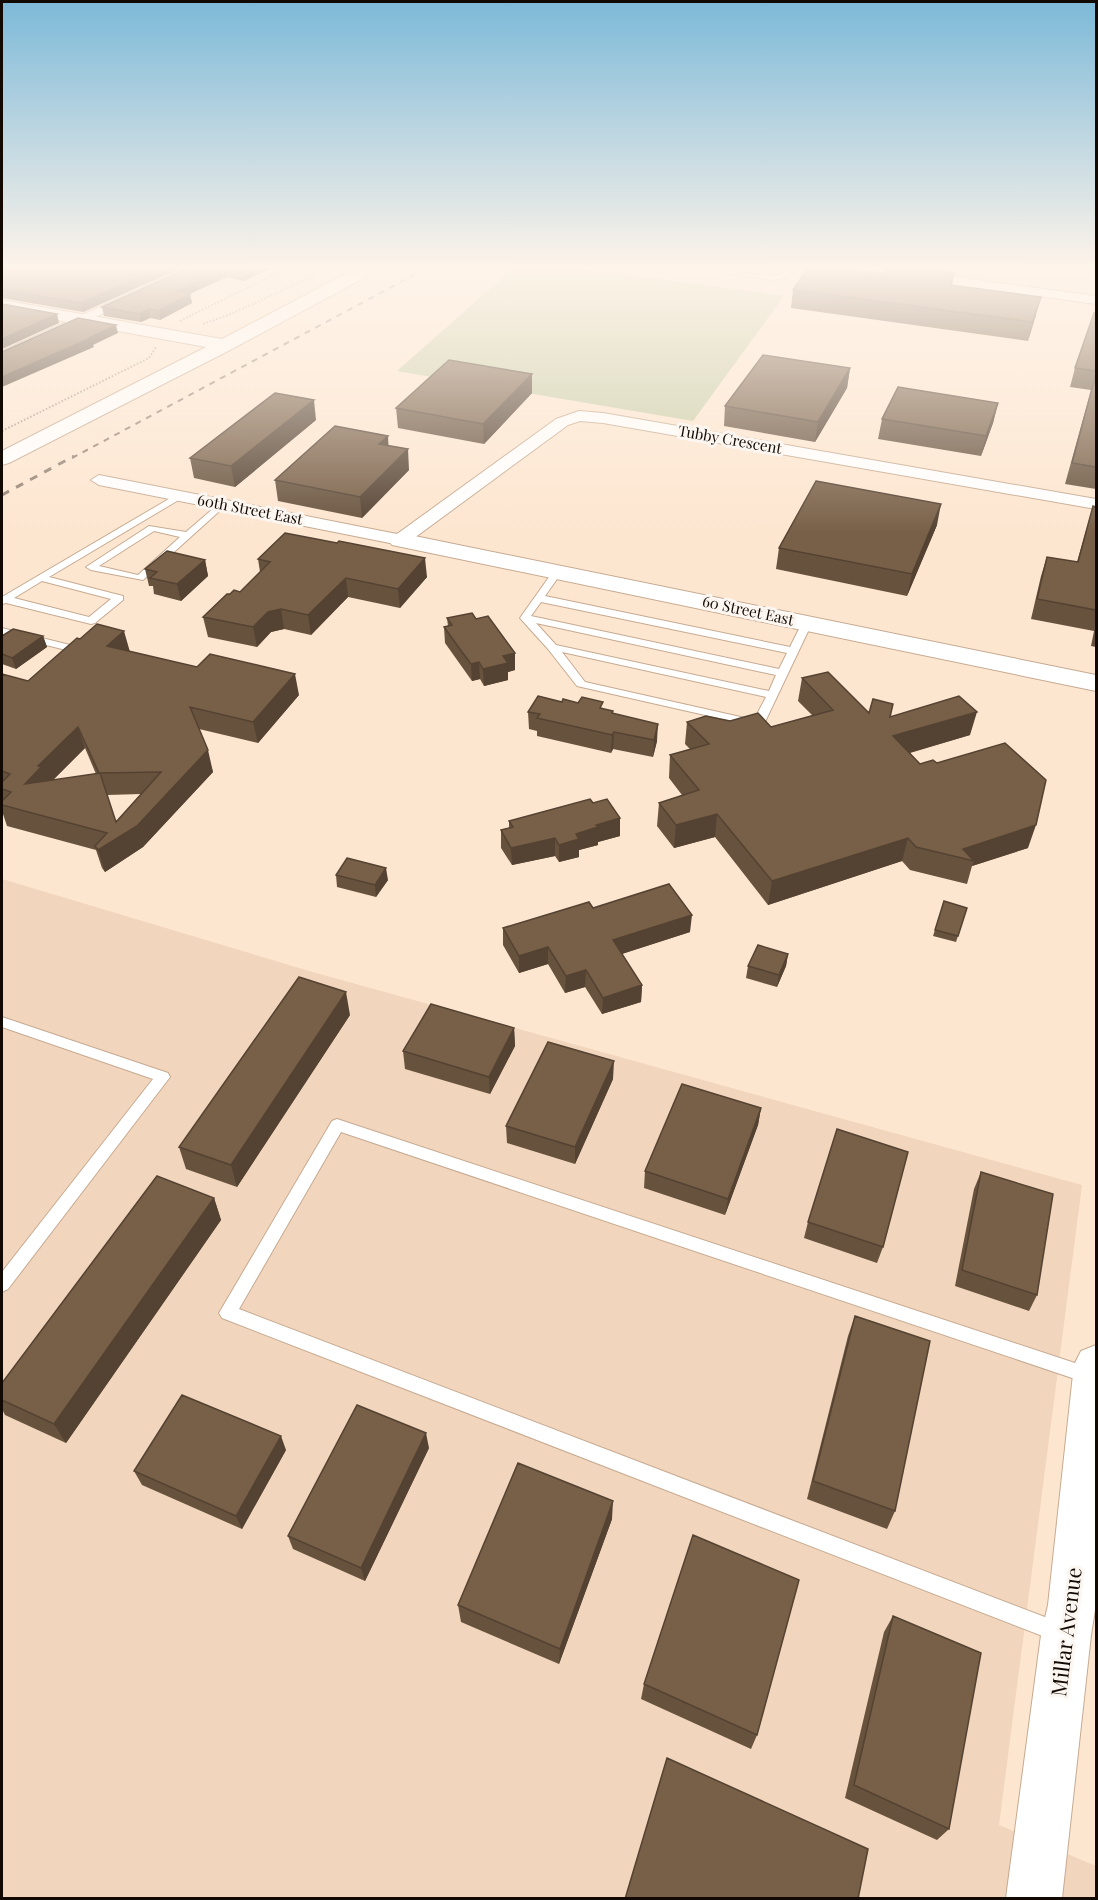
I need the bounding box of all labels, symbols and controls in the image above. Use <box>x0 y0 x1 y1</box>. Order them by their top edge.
street label: Tubby Crescent <box>677 420 784 458</box>
street label: 60th Street East <box>196 489 305 529</box>
street label: 60 Street East <box>701 591 796 630</box>
street label: Millar Avenue <box>1043 1566 1087 1698</box>

